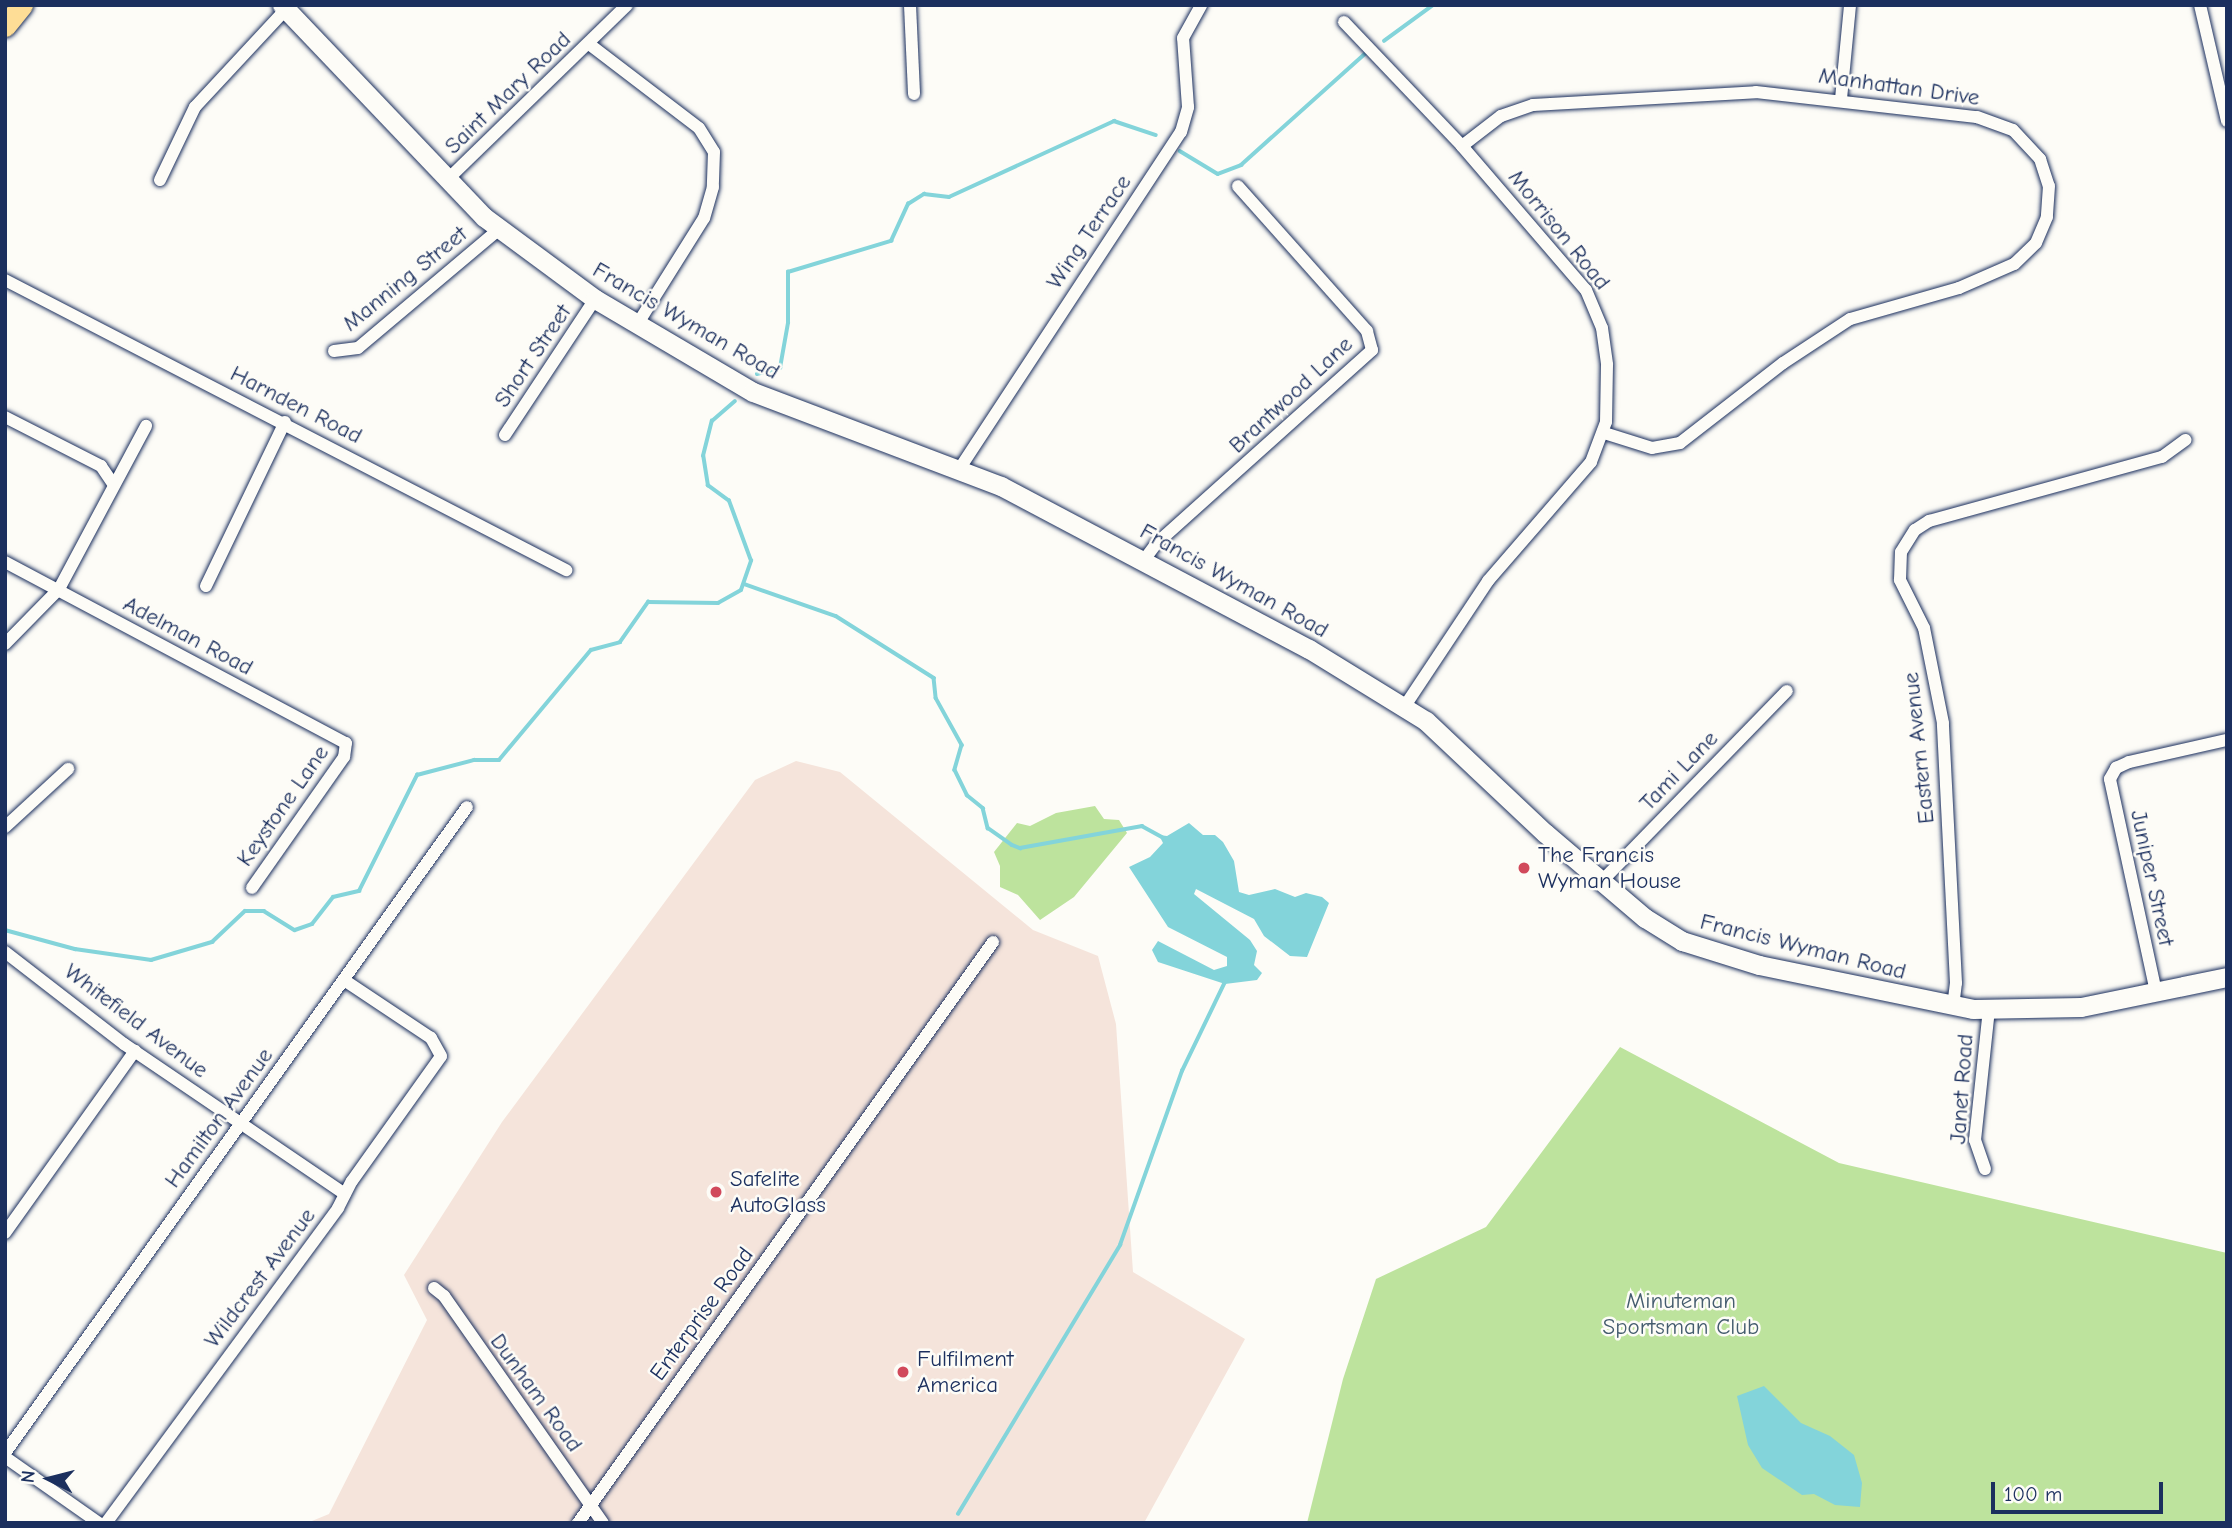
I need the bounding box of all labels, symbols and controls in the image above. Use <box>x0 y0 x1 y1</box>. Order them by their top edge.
street label: Saint Mary Road <box>439 26 577 160</box>
street label: Manhattan Drive <box>1817 62 1981 112</box>
street label: Morrison Road <box>1502 164 1616 296</box>
street label: Wing Terrace <box>1041 170 1137 294</box>
street label: Manning Street <box>337 220 473 338</box>
street label: Francis Wyman Road <box>588 256 784 386</box>
street label: Short Street <box>489 299 577 413</box>
street label: Brantwood Lane <box>1223 331 1359 459</box>
street label: Harnden Road <box>226 360 366 450</box>
street label: Francis Wyman Road <box>1135 518 1333 644</box>
street label: Adelman Road <box>118 590 258 682</box>
street label: Eastern Avenue <box>1897 671 1941 825</box>
street label: Tami Lane <box>1634 725 1724 817</box>
street label: Keystone Lane <box>231 740 335 872</box>
street label: Juniper Street <box>2124 807 2180 949</box>
place label: The Francis Wyman House <box>1538 841 1681 895</box>
marker: The Francis Wyman House <box>1516 860 1532 876</box>
street label: Francis Wyman Road <box>1697 908 1909 986</box>
street label: Whitefield Avenue <box>59 958 213 1084</box>
street label: Janet Road <box>1944 1033 1980 1145</box>
street label: Hamilton Avenue <box>159 1043 279 1193</box>
place label: Safelite AutoGlass <box>730 1165 826 1219</box>
marker: Safelite AutoGlass <box>708 1184 724 1200</box>
street label: Wildcrest Avenue <box>199 1203 321 1353</box>
street label: Enterprise Road <box>644 1242 760 1386</box>
park label: Minuteman Sportsman Club <box>1603 1287 1759 1341</box>
street label: Dunham Road <box>484 1328 588 1458</box>
place label: Fulfilment America <box>917 1345 1014 1399</box>
marker: Fulfilment America <box>895 1364 911 1380</box>
north arrow <box>14 1444 84 1514</box>
scale bar <box>1994 1468 2166 1512</box>
text: N <box>17 1470 40 1484</box>
text: 100 m <box>2004 1482 2062 1506</box>

